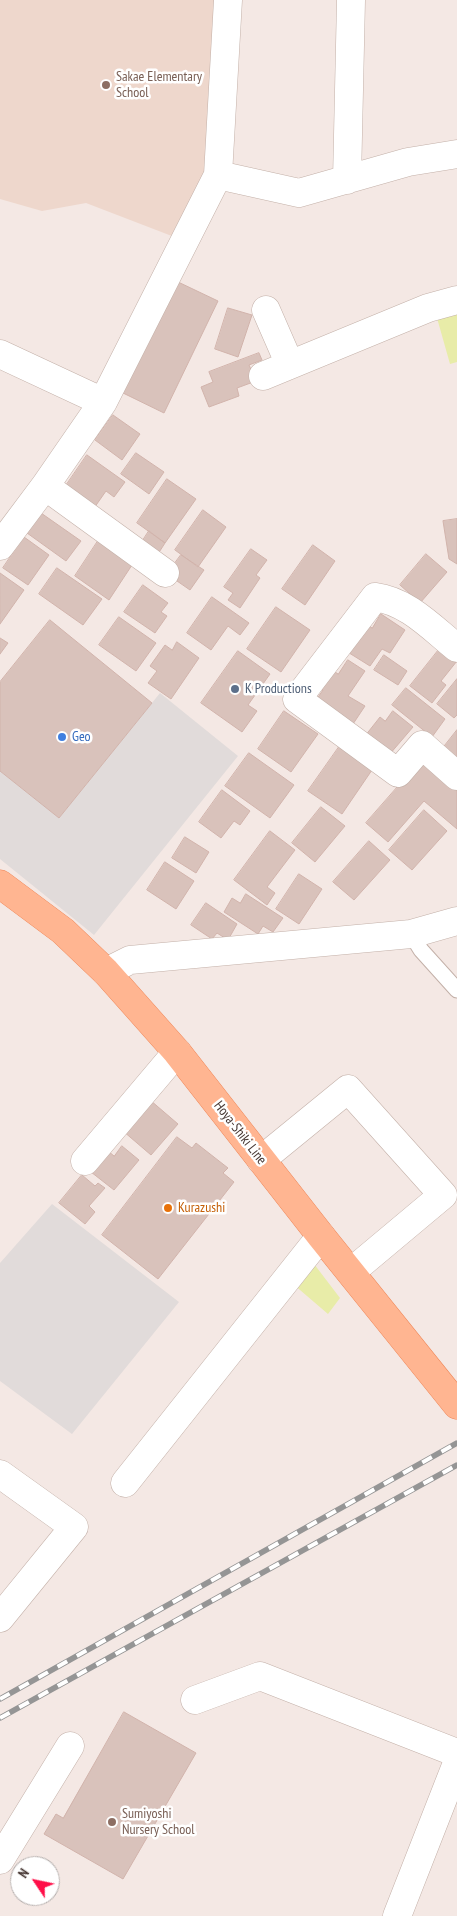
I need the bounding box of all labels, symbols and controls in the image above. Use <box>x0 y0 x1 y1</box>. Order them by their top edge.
place label: Sakae Elementary School <box>116 69 202 102</box>
marker: Sakae Elementary School <box>100 79 112 91</box>
place label: K Productions <box>245 681 312 697</box>
marker: K Productions <box>229 683 241 695</box>
place label: Geo <box>72 729 91 745</box>
marker: Geo <box>56 731 68 743</box>
street label: Hoya-Shiki Line <box>210 1098 270 1168</box>
place label: Kurazushi <box>178 1200 225 1216</box>
marker: Kurazushi <box>162 1202 174 1214</box>
place label: Sumiyoshi Nursery School <box>122 1806 195 1838</box>
marker: Sumiyoshi Nursery School <box>106 1816 118 1828</box>
north arrow <box>10 1856 60 1906</box>
text: N <box>14 1865 33 1881</box>

